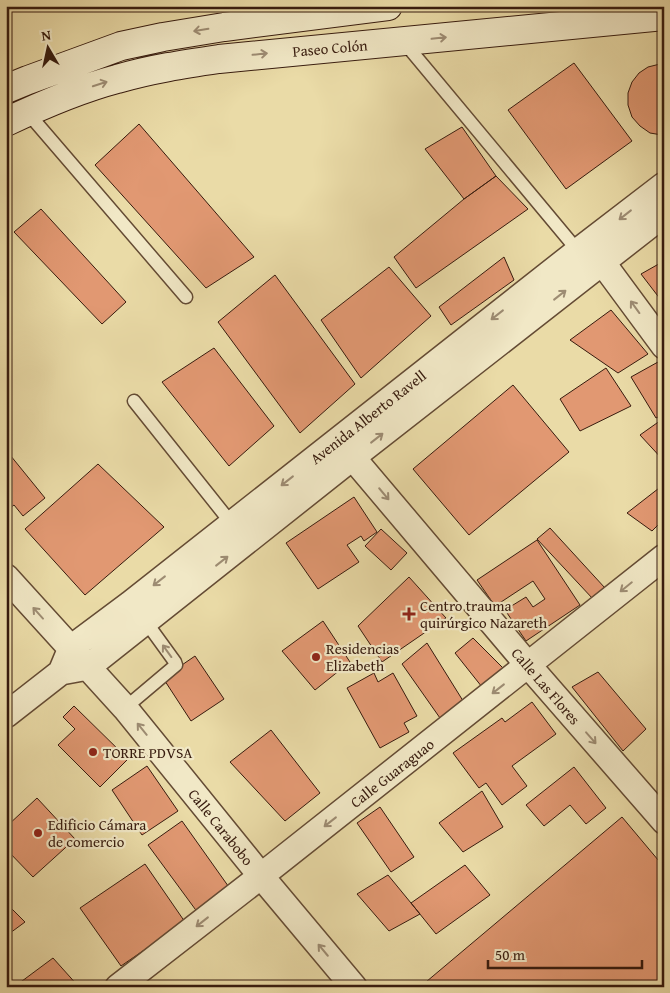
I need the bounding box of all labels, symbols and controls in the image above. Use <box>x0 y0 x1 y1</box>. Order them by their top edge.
north arrow <box>22 22 72 72</box>
text: N <box>40 24 53 46</box>
one-way arrow <box>193 26 209 36</box>
one-way arrow <box>431 33 447 43</box>
street label: Paseo Colón <box>292 34 369 62</box>
one-way arrow <box>251 49 267 59</box>
one-way arrow <box>92 79 108 88</box>
one-way arrow <box>618 210 632 220</box>
one-way arrow <box>553 289 566 300</box>
one-way arrow <box>630 300 640 314</box>
one-way arrow <box>491 310 504 321</box>
street label: Avenida Alberto Ravell <box>306 365 430 469</box>
one-way arrow <box>370 433 384 443</box>
one-way arrow <box>281 475 294 486</box>
one-way arrow <box>378 488 390 501</box>
one-way arrow <box>215 555 228 566</box>
one-way arrow <box>153 575 166 586</box>
one-way arrow <box>619 582 632 593</box>
place label: Centro trauma quirúrgico Nazareth <box>420 595 548 633</box>
one-way arrow <box>33 606 44 619</box>
marker: Centro trauma quirúrgico Nazareth <box>402 607 416 621</box>
place label: Residencias Elizabeth <box>326 638 399 676</box>
street label: Calle Las Flores <box>507 643 585 729</box>
one-way arrow <box>162 644 172 658</box>
marker: Residencias Elizabeth <box>310 651 322 663</box>
one-way arrow <box>492 683 505 694</box>
one-way arrow <box>137 723 148 736</box>
one-way arrow <box>586 731 597 744</box>
street label: Calle Guaraguao <box>346 733 439 813</box>
place label: TORRE PDVSA <box>103 742 192 763</box>
marker: TORRE PDVSA <box>87 746 99 758</box>
street label: Calle Carabobo <box>184 784 259 870</box>
place label: Edificio Cámara de comercio <box>48 814 146 852</box>
one-way arrow <box>324 816 337 827</box>
marker: Edificio Cámara de comercio <box>32 827 44 839</box>
one-way arrow <box>195 917 209 927</box>
scale bar <box>488 938 641 970</box>
one-way arrow <box>317 943 329 956</box>
text: 50 m <box>495 944 526 965</box>

